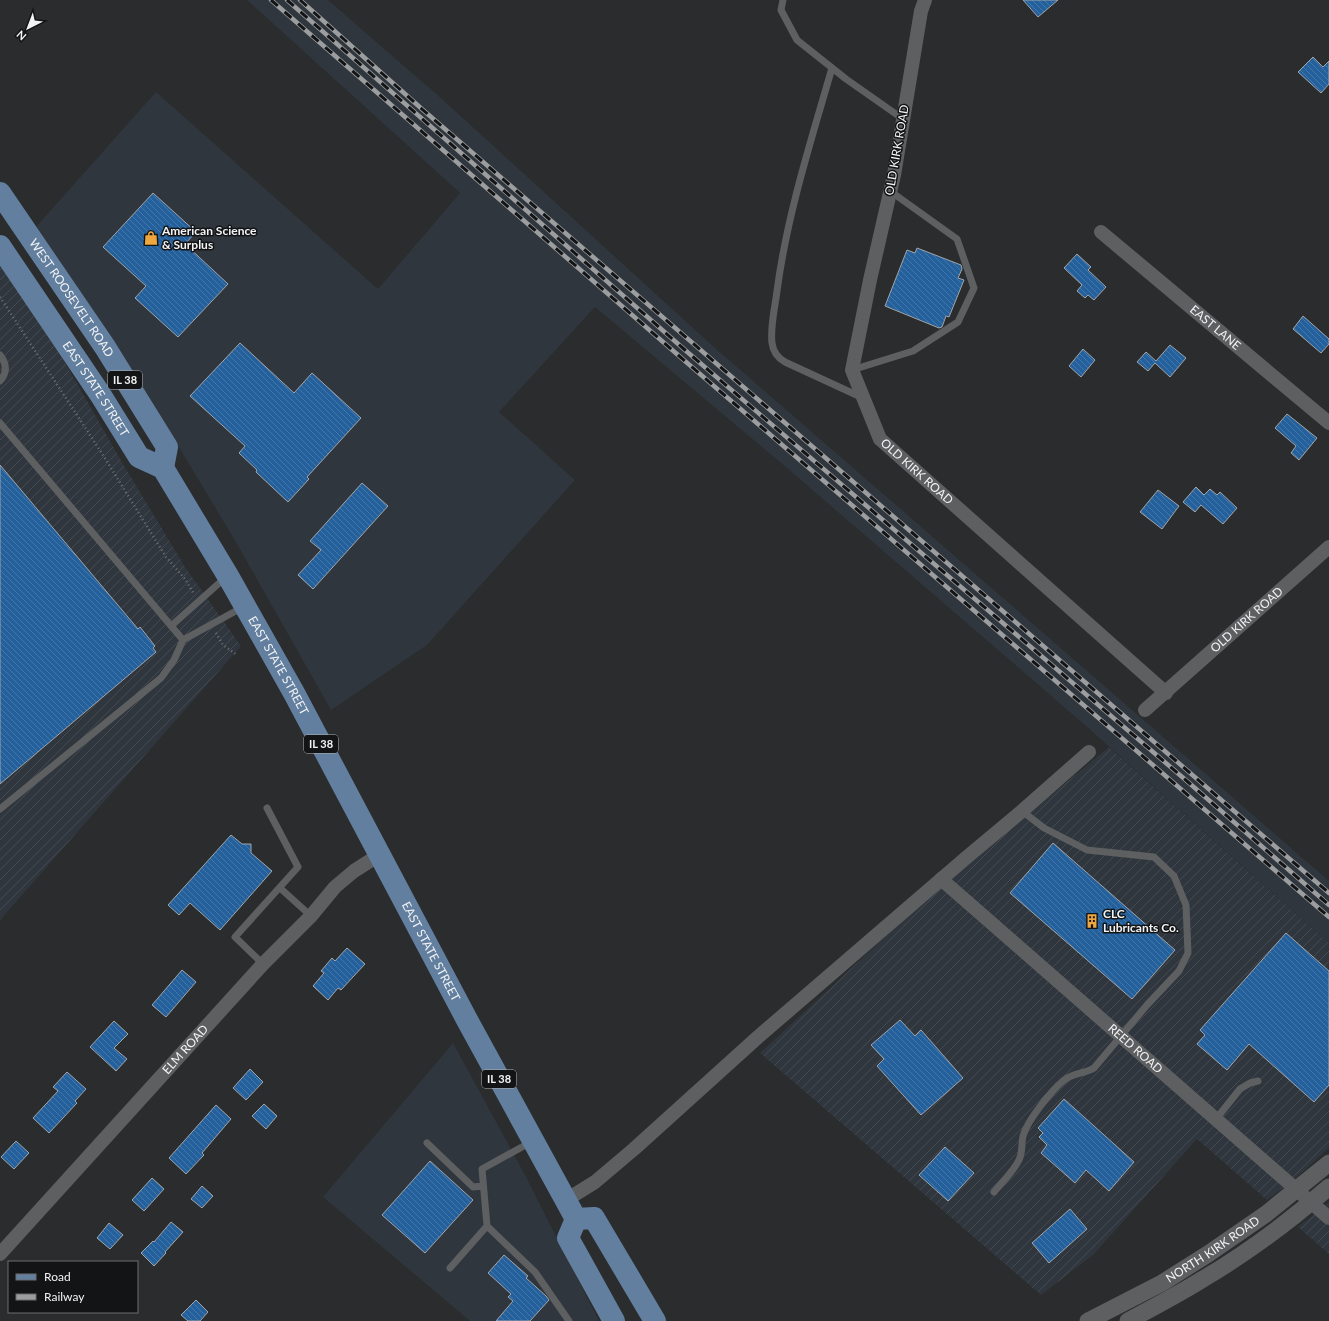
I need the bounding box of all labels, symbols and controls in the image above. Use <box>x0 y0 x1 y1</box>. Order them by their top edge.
north arrow <box>8 8 48 48</box>
text: N <box>13 28 28 43</box>
street label: OLD KIRK ROAD <box>881 103 912 196</box>
place label: American Science & Surplus <box>161 223 257 252</box>
shop icon: American Science & Surplus <box>143 230 159 246</box>
street label: WEST ROOSEVELT ROAD <box>26 236 117 360</box>
street label: EAST LANE <box>1187 302 1244 353</box>
street label: EAST STATE STREET <box>60 338 132 439</box>
road number: IL 38 <box>108 371 142 389</box>
street label: OLD KIRK ROAD <box>878 435 956 507</box>
street label: OLD KIRK ROAD <box>1207 583 1286 656</box>
street label: EAST STATE STREET <box>245 613 312 717</box>
road number: IL 38 <box>304 735 338 753</box>
street label: EAST STATE STREET <box>399 899 464 1004</box>
place label: CLC Lubricants Co. <box>1103 906 1179 935</box>
building icon: CLC Lubricants Co. <box>1084 913 1100 929</box>
street label: REED ROAD <box>1105 1020 1166 1076</box>
street label: ELM ROAD <box>159 1021 211 1077</box>
road number: IL 38 <box>482 1070 516 1088</box>
street label: NORTH KIRK ROAD <box>1163 1213 1262 1286</box>
legend <box>8 1261 138 1313</box>
text: Road <box>44 1269 71 1284</box>
text: Railway <box>44 1289 85 1304</box>

